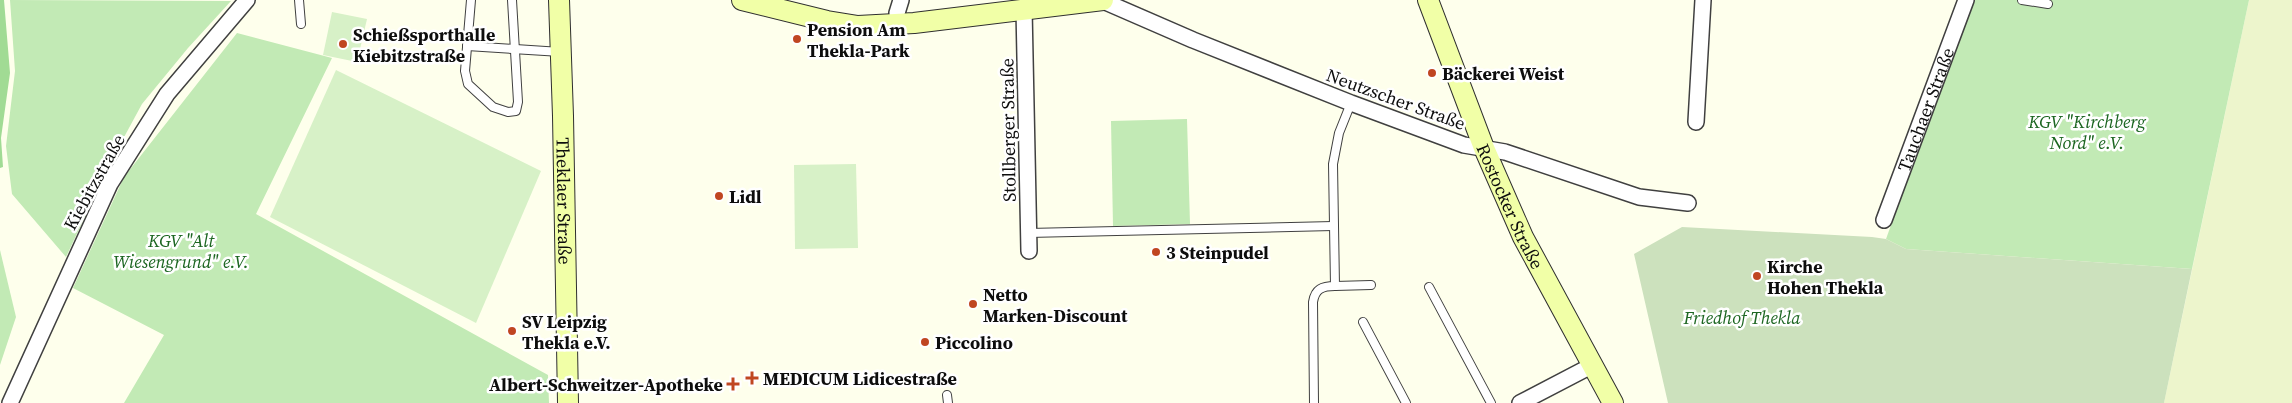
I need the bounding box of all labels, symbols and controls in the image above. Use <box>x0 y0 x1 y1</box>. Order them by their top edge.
place label: Pension Am Thekla-Park <box>807 17 910 63</box>
place label: Schießsporthalle Kiebitzstraße <box>353 22 495 68</box>
marker: Pension Am Thekla-Park <box>791 33 803 45</box>
marker: Schießsporthalle Kiebitzstraße <box>337 38 349 50</box>
street label: Tauchaer Straße <box>1891 44 1960 175</box>
street label: Stollberger Straße <box>994 58 1022 202</box>
place label: Bäckerei Weist <box>1442 61 1565 86</box>
street label: Neutzscher Straße <box>1323 62 1469 136</box>
marker: Bäckerei Weist <box>1426 67 1438 79</box>
park label: KGV "Kirchberg Nord" e.V. <box>2027 109 2147 155</box>
street label: Kiebitzstraße <box>57 129 131 235</box>
street label: Theklaer Straße <box>551 137 578 265</box>
street label: Rostocker Straße <box>1471 139 1550 273</box>
place label: Lidl <box>729 184 762 209</box>
marker: Lidl <box>713 190 725 202</box>
park label: KGV "Alt Wiesengrund" e.V. <box>113 228 249 274</box>
place label: 3 Steinpudel <box>1166 240 1269 265</box>
marker: 3 Steinpudel <box>1150 246 1162 258</box>
place label: Kirche Hohen Thekla <box>1767 254 1884 300</box>
marker: Kirche Hohen Thekla <box>1751 270 1763 282</box>
place label: Netto Marken-Discount <box>983 282 1128 328</box>
marker: Netto Marken-Discount <box>967 298 979 310</box>
park label: Friedhof Thekla <box>1682 305 1801 330</box>
place label: SV Leipzig Thekla e.V. <box>522 309 611 355</box>
marker: SV Leipzig Thekla e.V. <box>506 325 518 337</box>
place label: Piccolino <box>935 330 1013 355</box>
marker: Piccolino <box>919 336 931 348</box>
place label: MEDICUM Lidicestraße <box>763 366 957 391</box>
marker: MEDICUM Lidicestraße <box>745 371 759 385</box>
place label: Albert-Schweitzer-Apotheke <box>489 372 723 397</box>
marker: Albert-Schweitzer-Apotheke <box>727 378 739 390</box>

